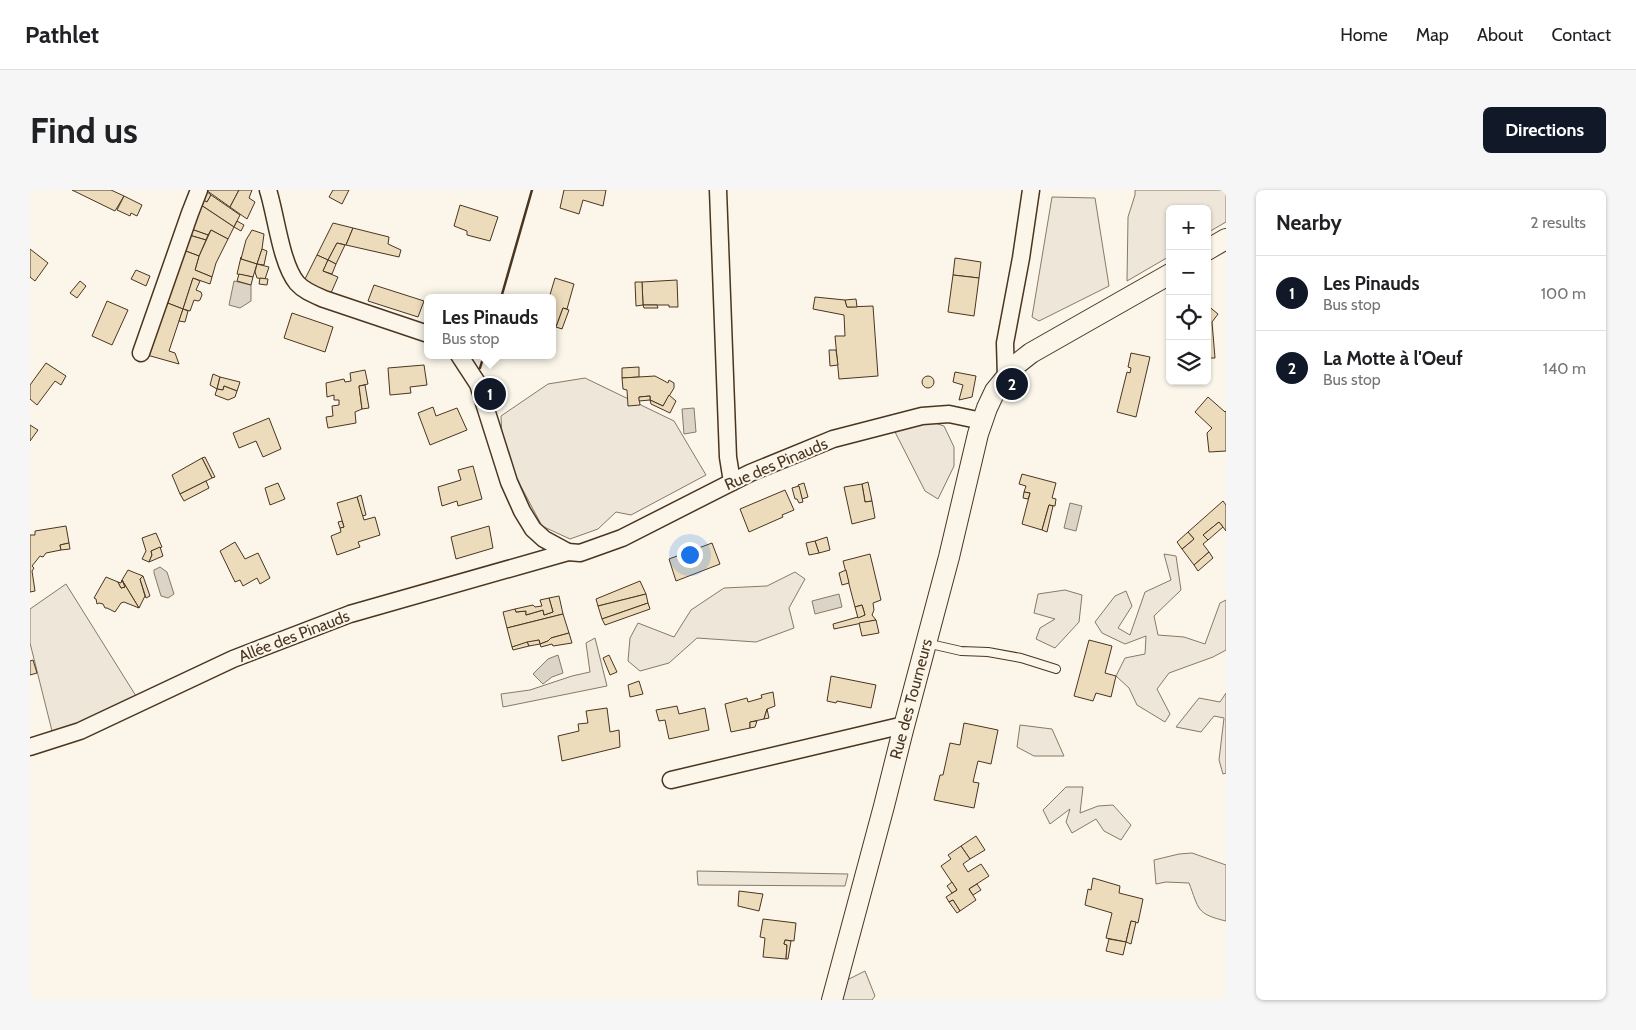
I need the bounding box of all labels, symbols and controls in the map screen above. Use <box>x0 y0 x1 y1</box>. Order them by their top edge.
text: Pathlet <box>25 20 99 49</box>
text: Home <box>1340 24 1388 46</box>
text: Map <box>1416 24 1449 46</box>
text: About <box>1477 24 1523 46</box>
text: Contact <box>1551 24 1611 46</box>
button: Directions <box>1483 107 1606 153</box>
text: Find us <box>30 109 138 152</box>
map controls <box>1166 205 1211 385</box>
button: + <box>1166 205 1211 250</box>
text: Nearby <box>1276 210 1342 235</box>
text: 2 results <box>1530 213 1586 232</box>
button: − <box>1166 250 1211 295</box>
text: Les Pinauds <box>1323 272 1420 295</box>
text: 1 <box>1289 284 1295 303</box>
text: 100 m <box>1541 284 1586 303</box>
popup <box>424 294 556 359</box>
button: locate <box>1166 295 1211 340</box>
text: Bus stop <box>1323 295 1381 314</box>
text: Les Pinauds <box>442 306 538 329</box>
text: Bus stop <box>442 329 499 348</box>
button: layers <box>1166 340 1211 385</box>
text: La Motte à l'Oeuf <box>1323 347 1463 370</box>
text: 2 <box>1288 359 1296 378</box>
text: 140 m <box>1543 359 1586 378</box>
pin: 2 <box>996 365 1028 403</box>
text: Bus stop <box>1323 370 1381 389</box>
pin: 1 <box>474 375 506 413</box>
street label: Rue des Pinauds <box>722 434 831 494</box>
your location <box>677 542 703 568</box>
street label: Allée des Pinauds <box>236 606 353 666</box>
street label: Rue des Tourneurs <box>886 636 936 761</box>

